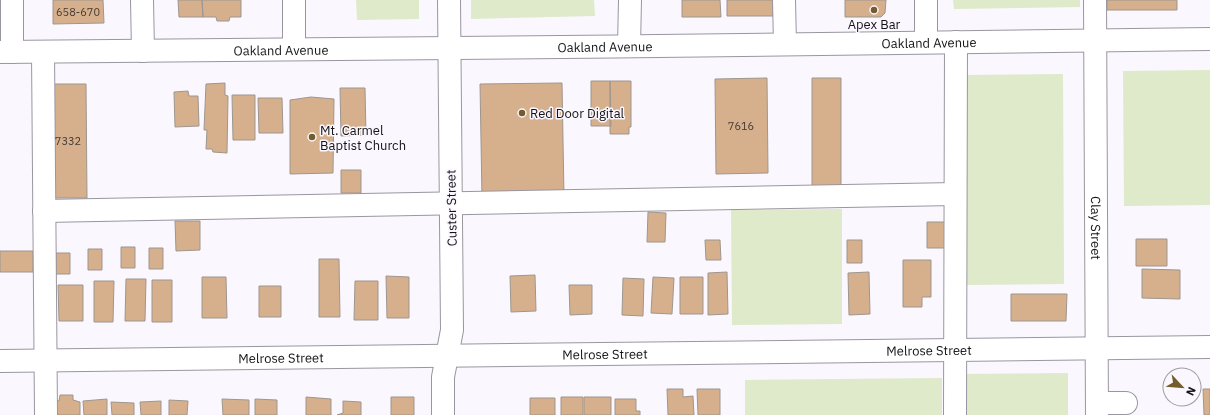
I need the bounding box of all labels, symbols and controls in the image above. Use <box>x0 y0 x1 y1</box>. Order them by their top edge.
house number: 658-670 <box>56 5 100 19</box>
marker: Apex Bar <box>869 5 879 15</box>
place label: Apex Bar <box>848 16 901 33</box>
street label: Oakland Avenue <box>881 34 977 52</box>
street label: Oakland Avenue <box>557 38 653 56</box>
street label: Oakland Avenue <box>233 42 329 59</box>
place label: Red Door Digital <box>530 105 625 122</box>
marker: Red Door Digital <box>517 108 527 118</box>
house number: 7616 <box>728 119 754 133</box>
place label: Mt. Carmel Baptist Church <box>320 122 406 154</box>
marker: Mt. Carmel Baptist Church <box>307 132 317 142</box>
house number: 7332 <box>55 134 81 148</box>
street label: Custer Street <box>442 169 461 247</box>
street label: Clay Street <box>1087 196 1104 260</box>
street label: Melrose Street <box>886 342 972 360</box>
street label: Melrose Street <box>562 346 648 363</box>
street label: Melrose Street <box>238 349 324 367</box>
north arrow <box>1162 367 1202 407</box>
text: N <box>1183 385 1199 398</box>

